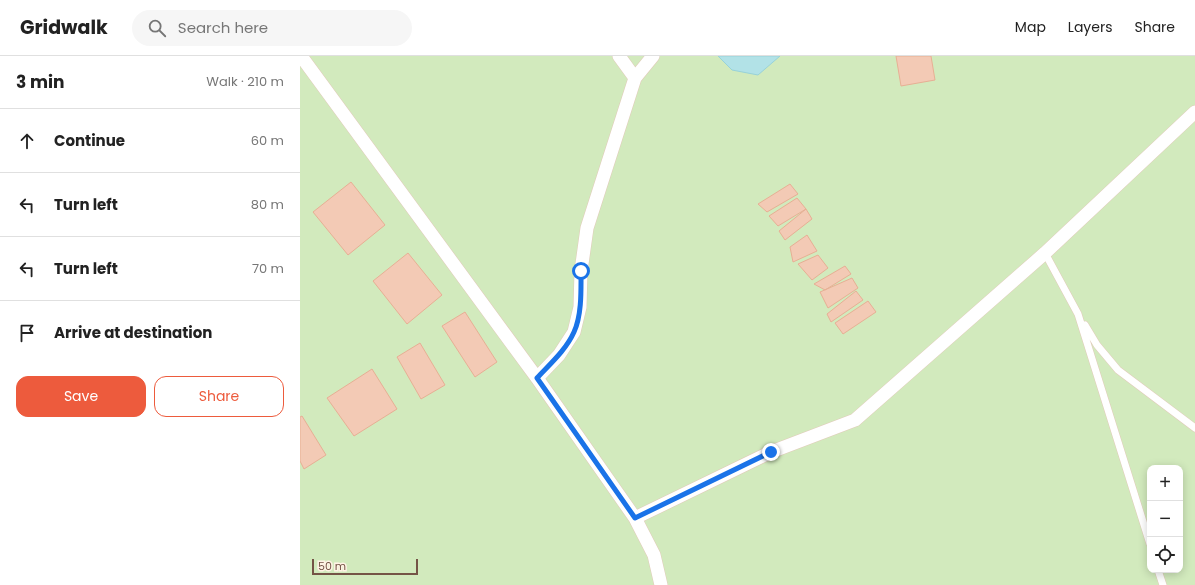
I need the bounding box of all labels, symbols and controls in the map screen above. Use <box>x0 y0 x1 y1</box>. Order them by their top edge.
search box <box>132 10 412 46</box>
text: Gridwalk <box>20 14 108 41</box>
icon: search <box>146 17 168 39</box>
text: Search here <box>178 17 268 38</box>
text: Map <box>1015 17 1046 37</box>
text: Layers <box>1068 17 1112 37</box>
text: Share <box>1134 17 1175 37</box>
text: 3 min <box>16 70 64 94</box>
text: Walk · 210 m <box>206 72 284 91</box>
icon: ahead <box>16 130 38 152</box>
text: Continue <box>54 130 125 151</box>
text: 60 m <box>251 131 284 150</box>
icon: left <box>16 194 38 216</box>
text: Turn left <box>54 194 118 215</box>
text: 80 m <box>251 195 284 214</box>
icon: left <box>16 258 38 280</box>
text: Turn left <box>54 258 118 279</box>
text: 70 m <box>252 259 284 278</box>
route start <box>572 262 590 280</box>
icon: arrive <box>16 322 38 344</box>
text: Arrive at destination <box>54 322 212 343</box>
button: Save <box>16 376 146 417</box>
button: Share <box>154 376 284 417</box>
route end <box>762 443 780 461</box>
map controls <box>1147 465 1183 573</box>
button: + <box>1147 465 1183 501</box>
button: − <box>1147 501 1183 537</box>
button: locate <box>1147 537 1183 573</box>
scale bar <box>312 557 418 576</box>
text: 50 m <box>318 558 346 574</box>

